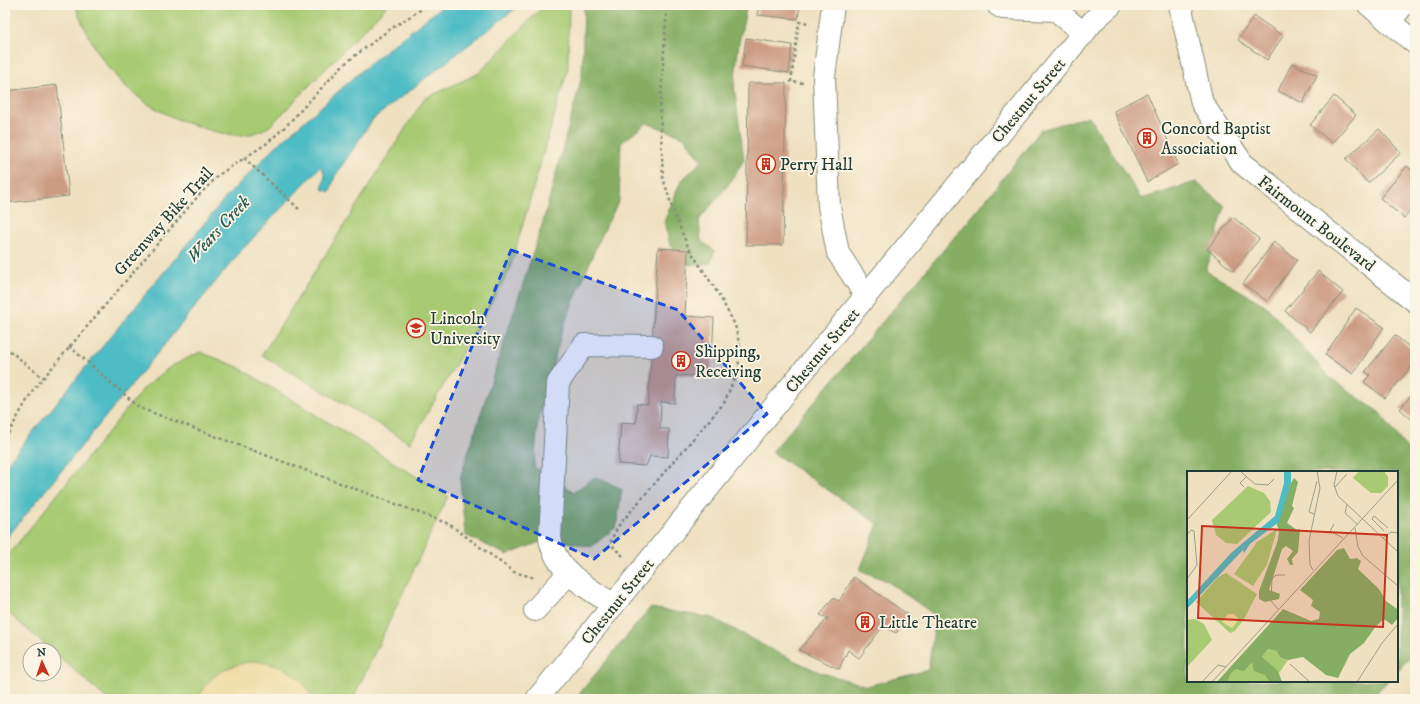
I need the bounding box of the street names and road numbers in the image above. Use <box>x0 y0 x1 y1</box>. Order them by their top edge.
street label: Chestnut Street <box>987 53 1071 148</box>
street label: Greenway Bike Trail <box>109 163 218 281</box>
street label: Fairmount Boulevard <box>1253 171 1380 277</box>
street label: Chestnut Street <box>781 303 865 398</box>
street label: Chestnut Street <box>576 554 660 649</box>

